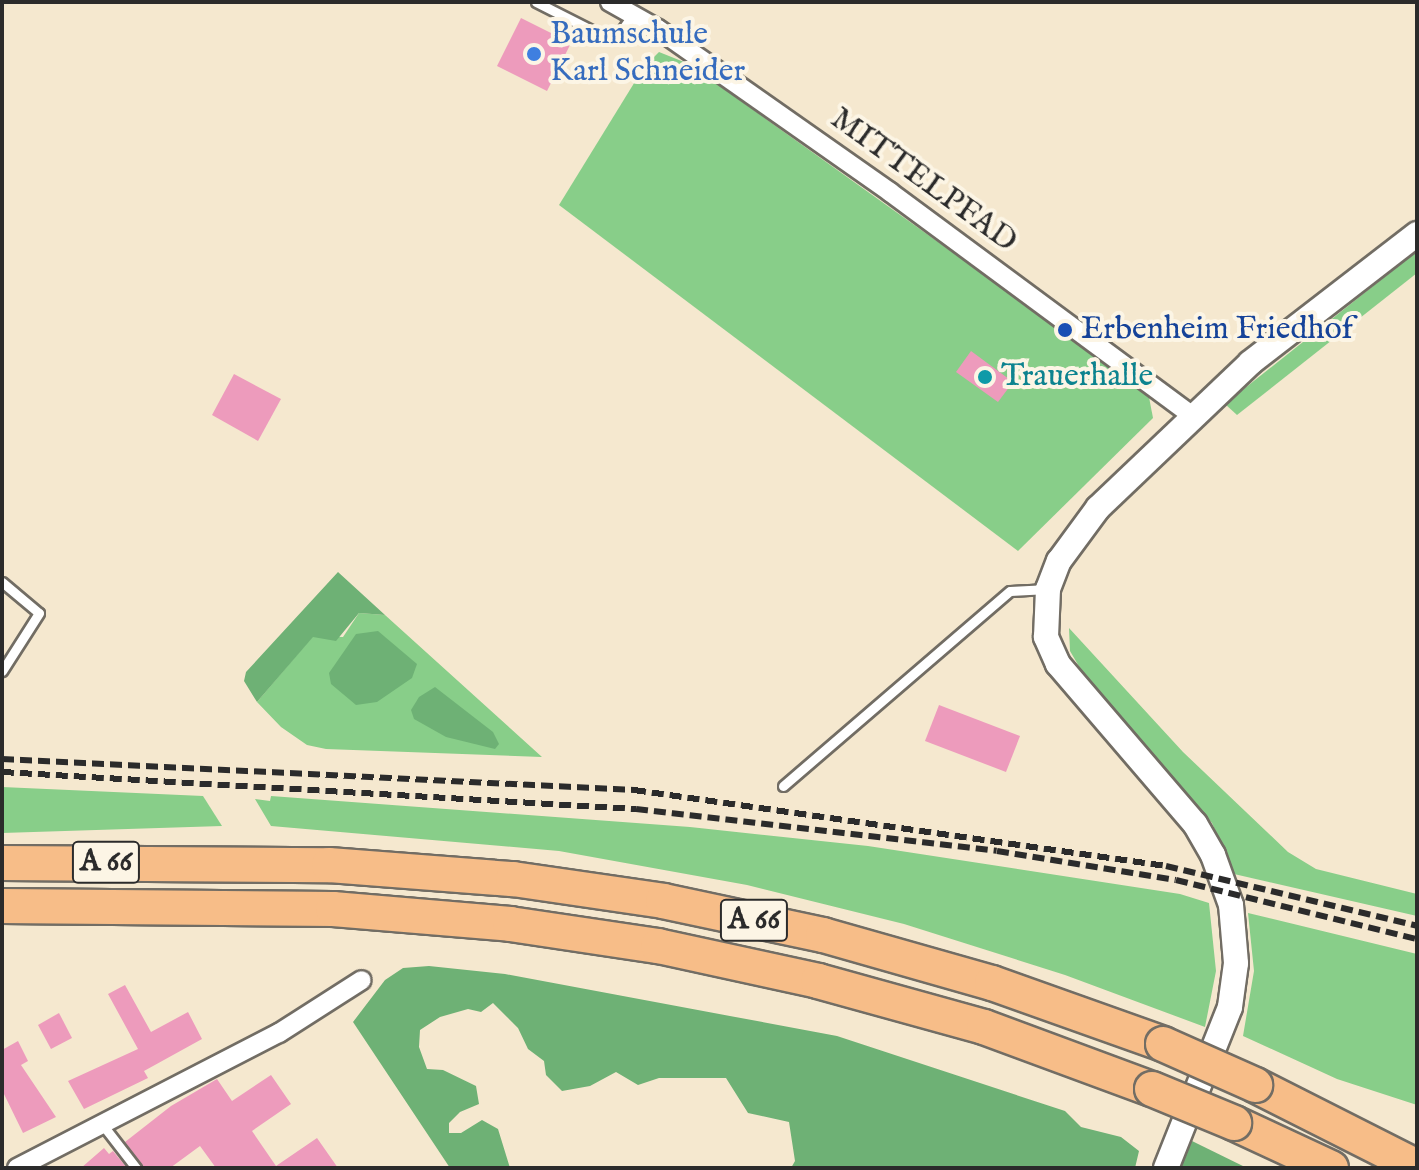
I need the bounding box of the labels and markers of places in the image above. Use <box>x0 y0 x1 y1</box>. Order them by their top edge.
place label: Baumschule Karl Schneider <box>550 17 745 92</box>
marker: Baumschule Karl Schneider <box>525 45 543 63</box>
place label: Erbenheim Friedhof <box>1081 311 1353 349</box>
marker: Erbenheim Friedhof <box>1056 321 1074 339</box>
place label: Trauerhalle <box>1001 358 1153 396</box>
marker: Trauerhalle <box>976 368 994 386</box>

